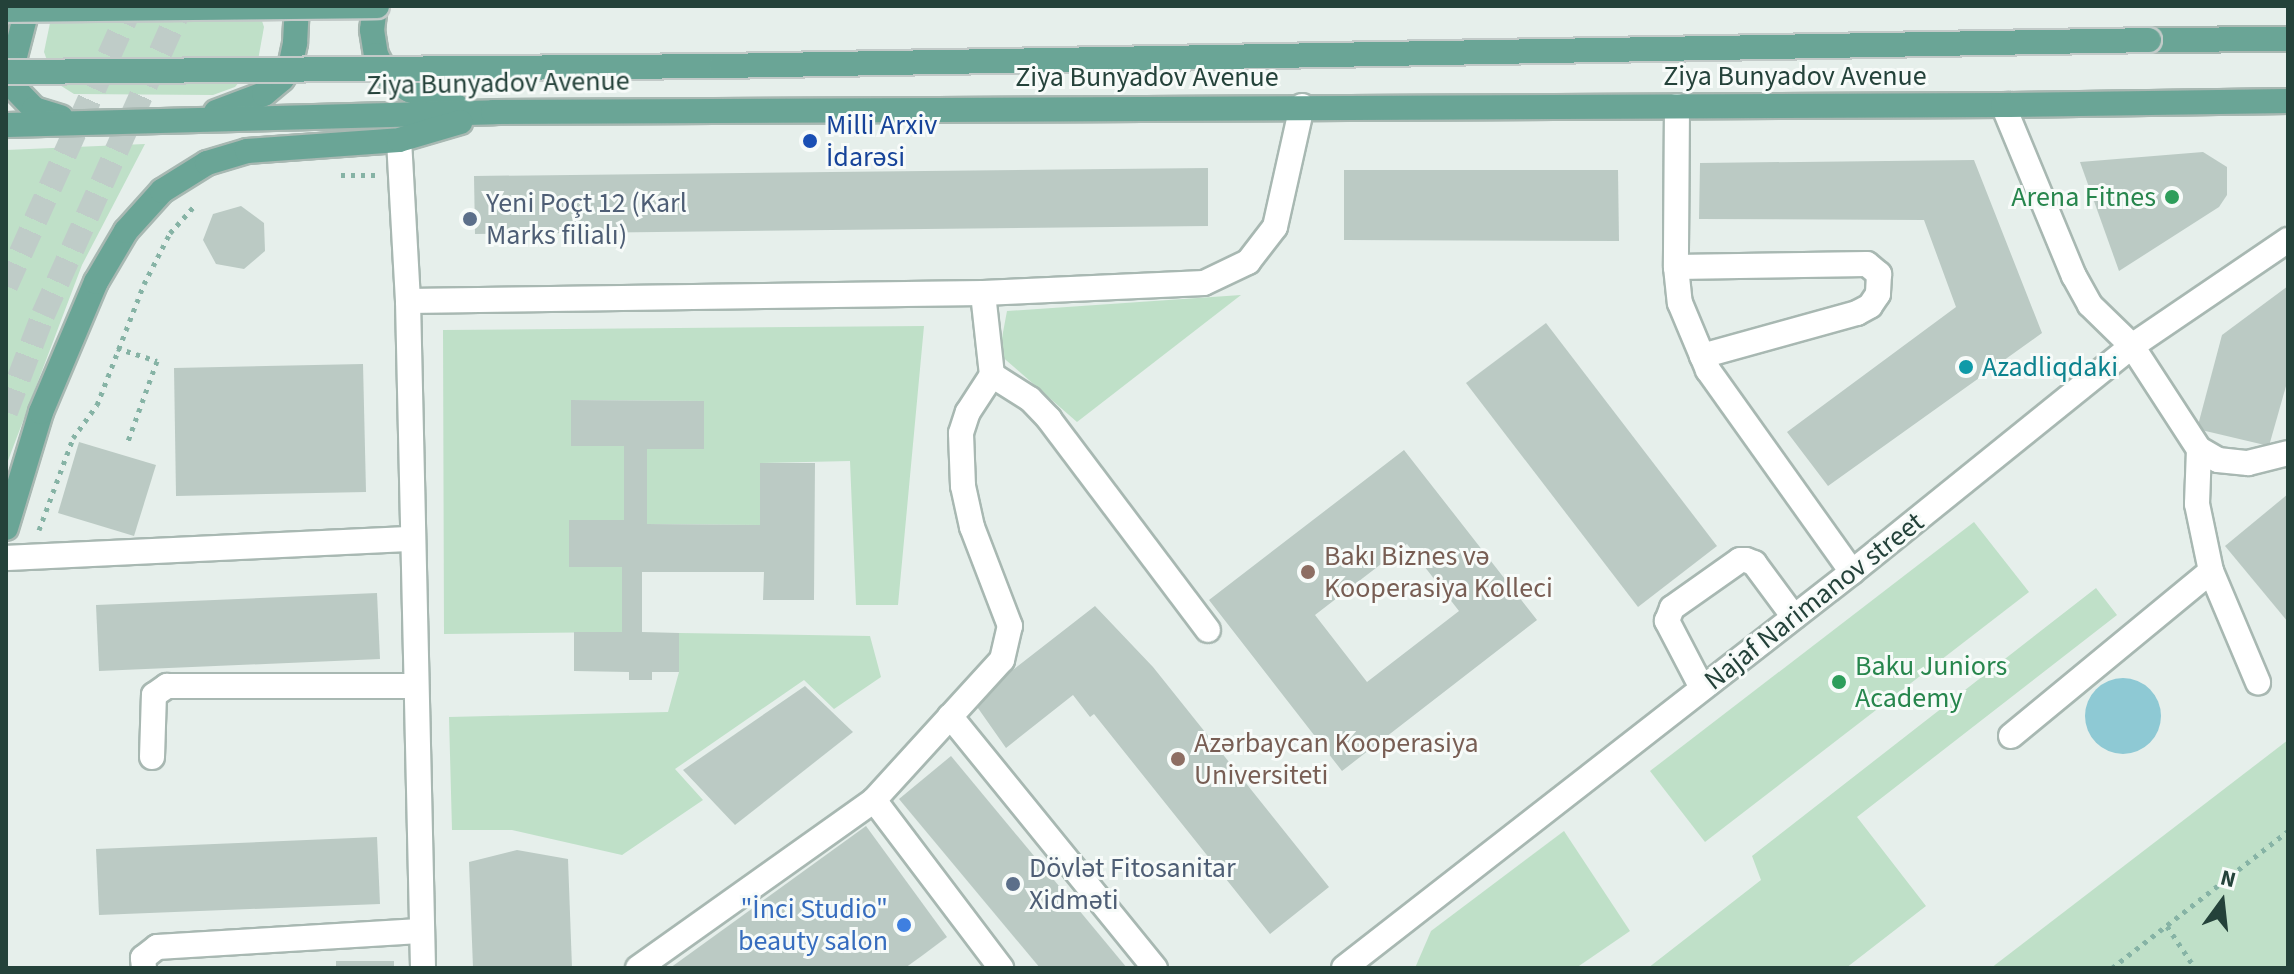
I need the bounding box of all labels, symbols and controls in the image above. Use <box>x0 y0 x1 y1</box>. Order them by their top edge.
street label: Ziya Bunyadov Avenue <box>1663 59 1927 93</box>
street label: Ziya Bunyadov Avenue <box>1015 60 1279 94</box>
street label: Ziya Bunyadov Avenue <box>366 64 630 102</box>
place label: Milli Arxiv İdarəsi <box>826 108 937 174</box>
marker: Milli Arxiv İdarəsi <box>801 132 819 150</box>
place label: Arena Fitnes <box>2011 180 2156 214</box>
place label: Yeni Poçt 12 (Karl Marks filialı) <box>486 186 687 252</box>
marker: Arena Fitnes <box>2163 188 2181 206</box>
marker: Yeni Poçt 12 (Karl Marks filialı) <box>461 210 479 228</box>
place label: Azadliqdaki <box>1982 350 2118 384</box>
marker: Azadliqdaki <box>1957 358 1975 376</box>
street label: Najaf Narimanov street <box>1698 505 1930 697</box>
place label: Bakı Biznes və Kooperasiya Kolleci <box>1324 539 1553 605</box>
marker: Bakı Biznes və Kooperasiya Kolleci <box>1299 563 1317 581</box>
place label: Baku Juniors Academy <box>1855 649 2007 715</box>
marker: Baku Juniors Academy <box>1830 673 1848 691</box>
place label: Azərbaycan Kooperasiya Universiteti <box>1194 726 1479 792</box>
marker: Azərbaycan Kooperasiya Universiteti <box>1169 750 1187 768</box>
place label: Dövlət Fitosanitar Xidməti <box>1029 851 1236 917</box>
text: N <box>2217 861 2239 896</box>
north arrow <box>2182 862 2262 942</box>
marker: Dövlət Fitosanitar Xidməti <box>1004 875 1022 893</box>
place label: "İnci Studio" beauty salon <box>738 892 888 958</box>
marker: "İnci Studio" beauty salon <box>895 916 913 934</box>

